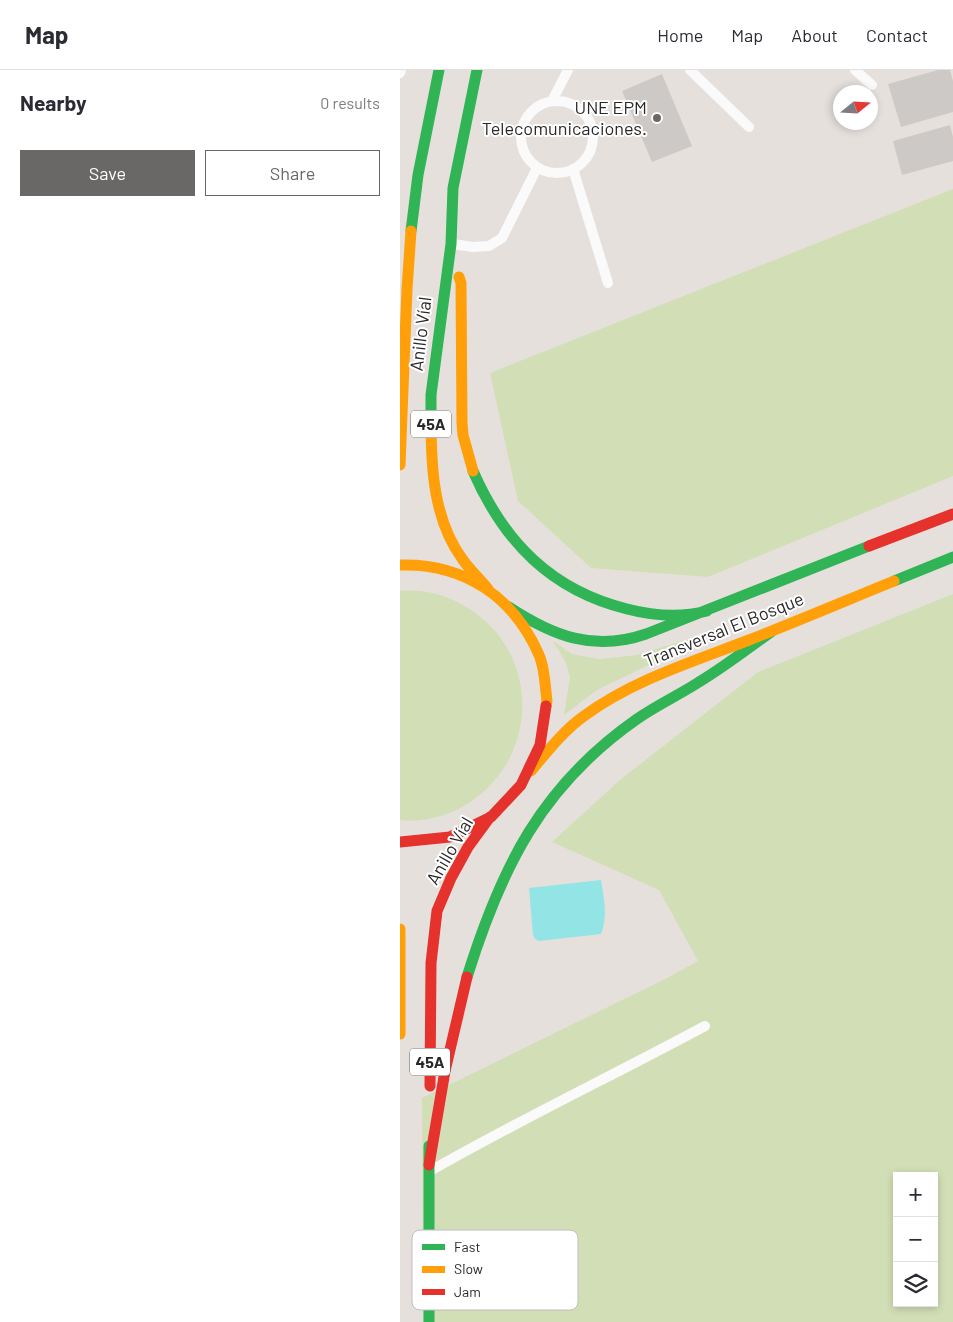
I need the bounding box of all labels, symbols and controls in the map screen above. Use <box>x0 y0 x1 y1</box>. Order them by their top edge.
text: Map <box>25 20 68 49</box>
text: Home <box>657 24 703 46</box>
text: Map <box>731 24 763 46</box>
text: About <box>791 24 838 46</box>
text: Contact <box>866 24 928 46</box>
north arrow <box>833 85 878 130</box>
text: Nearby <box>20 90 86 115</box>
text: 0 results <box>320 93 380 112</box>
place label: UNE EPM Telecomunicaciones. <box>482 96 647 139</box>
marker: UNE EPM Telecomunicaciones. <box>651 112 663 124</box>
button: Save <box>20 150 195 196</box>
button: Share <box>205 150 380 196</box>
street label: Anillo Víal <box>405 295 435 372</box>
road number: 45A <box>411 410 451 438</box>
street label: Transversal El Bosque <box>641 587 807 671</box>
street label: Anillo Víal <box>421 813 477 888</box>
road number: 45A <box>410 1049 450 1076</box>
map controls <box>893 1172 938 1307</box>
button: + <box>893 1172 938 1217</box>
button: − <box>893 1217 938 1262</box>
legend <box>412 1230 578 1310</box>
text: Fast <box>454 1238 480 1255</box>
text: Slow <box>454 1260 483 1277</box>
button: layers <box>893 1262 938 1307</box>
text: Jam <box>454 1283 481 1300</box>

